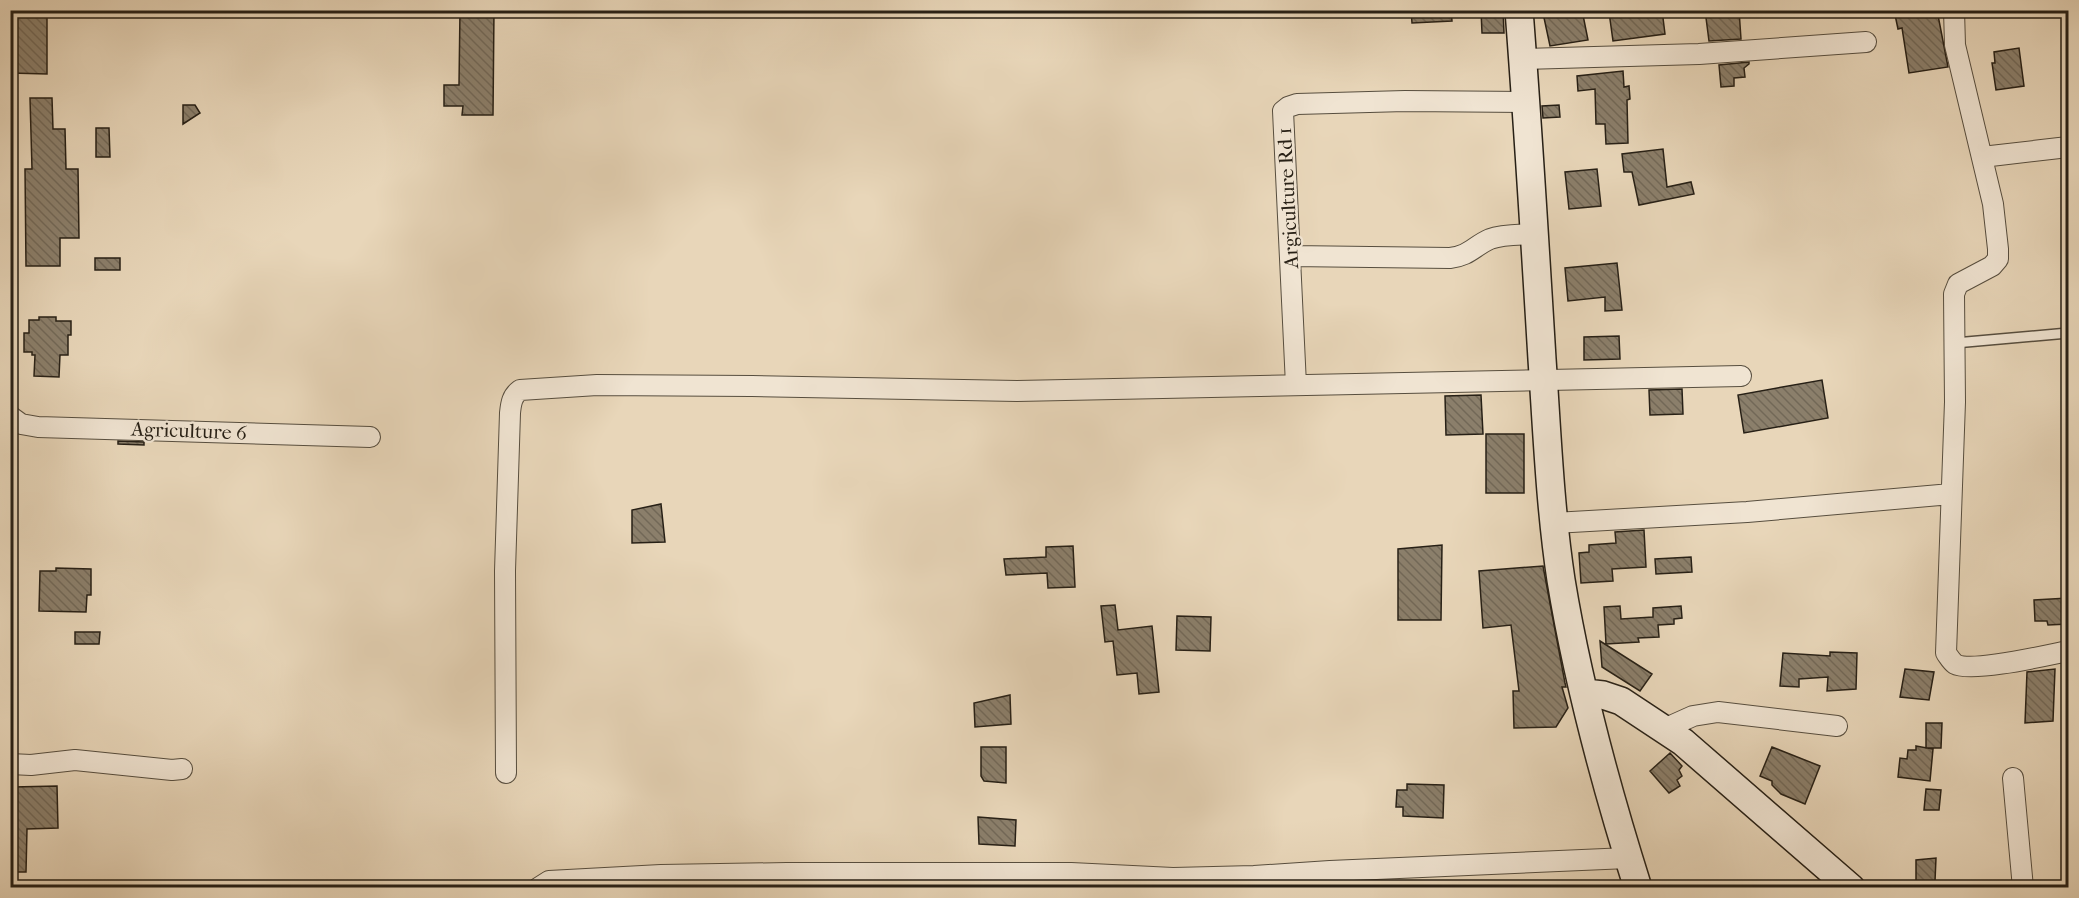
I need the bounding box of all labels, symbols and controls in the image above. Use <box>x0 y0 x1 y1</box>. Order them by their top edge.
street label: Argiculture Rd 1 <box>1273 127 1303 270</box>
street label: Agriculture 6 <box>130 417 247 445</box>

